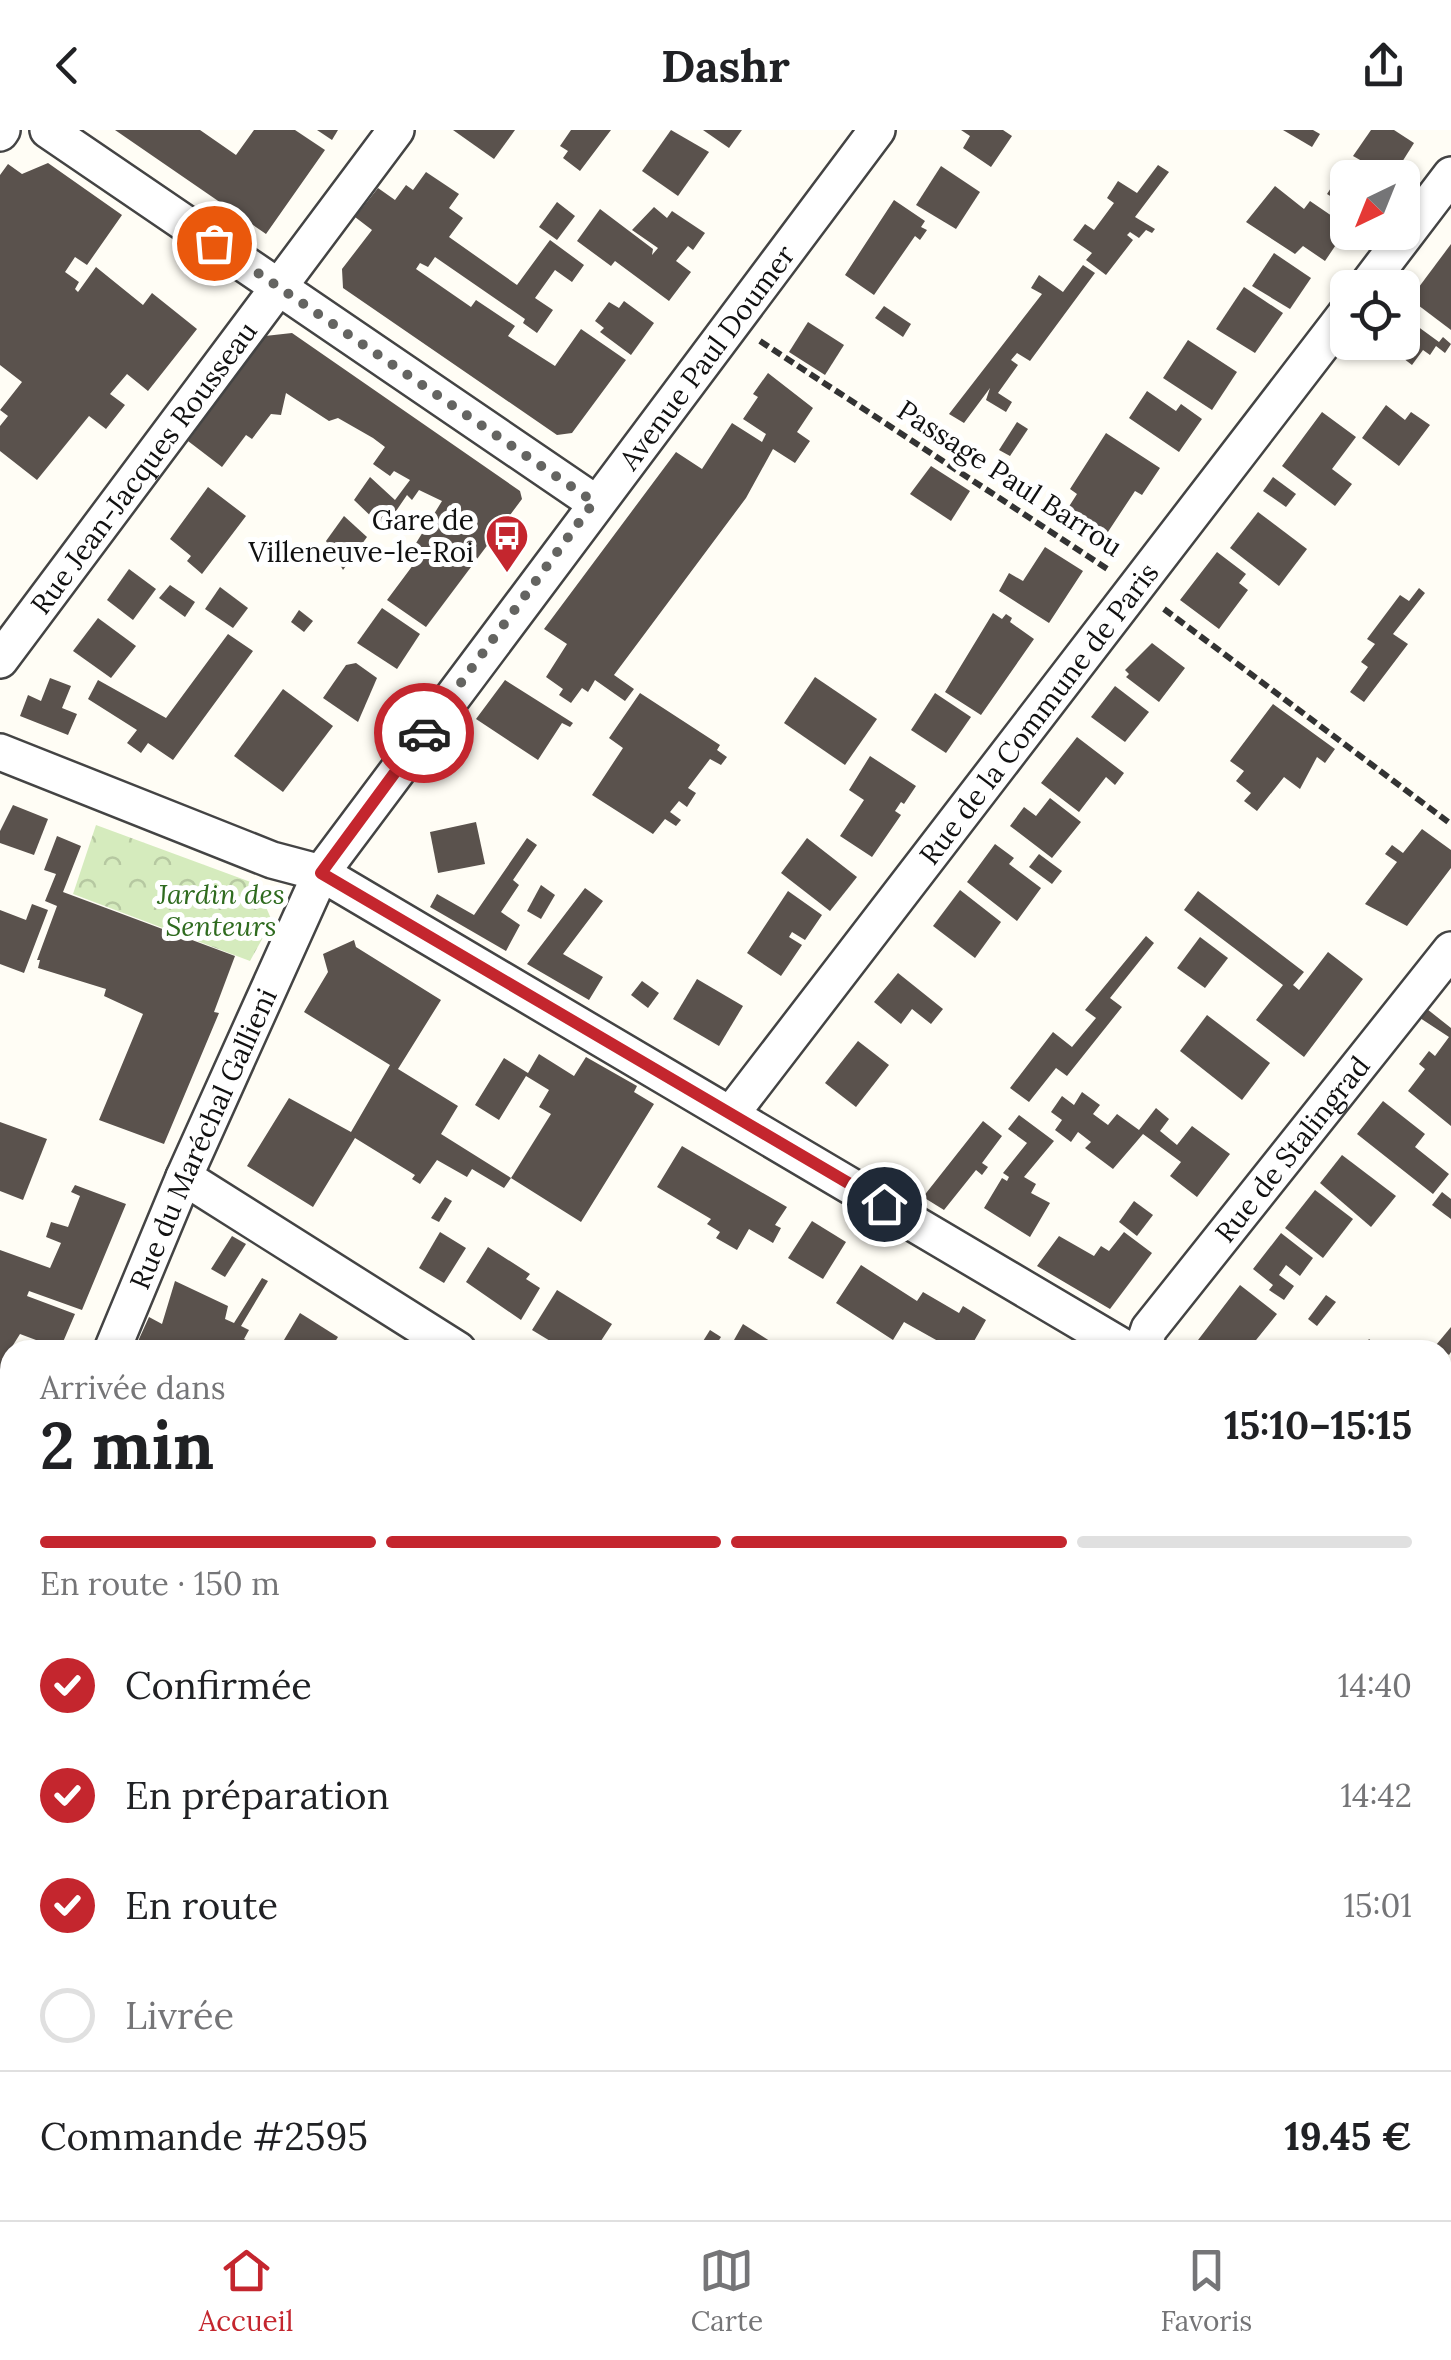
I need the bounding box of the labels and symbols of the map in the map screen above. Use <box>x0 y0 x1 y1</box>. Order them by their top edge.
north arrow <box>1330 160 1420 250</box>
pin <box>172 201 257 286</box>
street label: Avenue Paul Doumer <box>611 238 803 478</box>
street label: Rue Jean-Jacques Rousseau <box>23 314 265 621</box>
street label: Passage Paul Barrou <box>891 392 1129 564</box>
place label: Gare de Villeneuve-le-Roi <box>248 502 474 570</box>
bus stop icon: Gare de Villeneuve-le-Roi <box>484 513 530 574</box>
street label: Rue de la Commune de Paris <box>911 555 1166 872</box>
courier <box>374 683 474 783</box>
park label: Jardin des Senteurs <box>156 876 285 944</box>
street label: Rue du Maréchal Gallieni <box>121 983 285 1295</box>
street label: Rue de Stalingrad <box>1207 1049 1377 1250</box>
pin <box>842 1162 927 1247</box>

